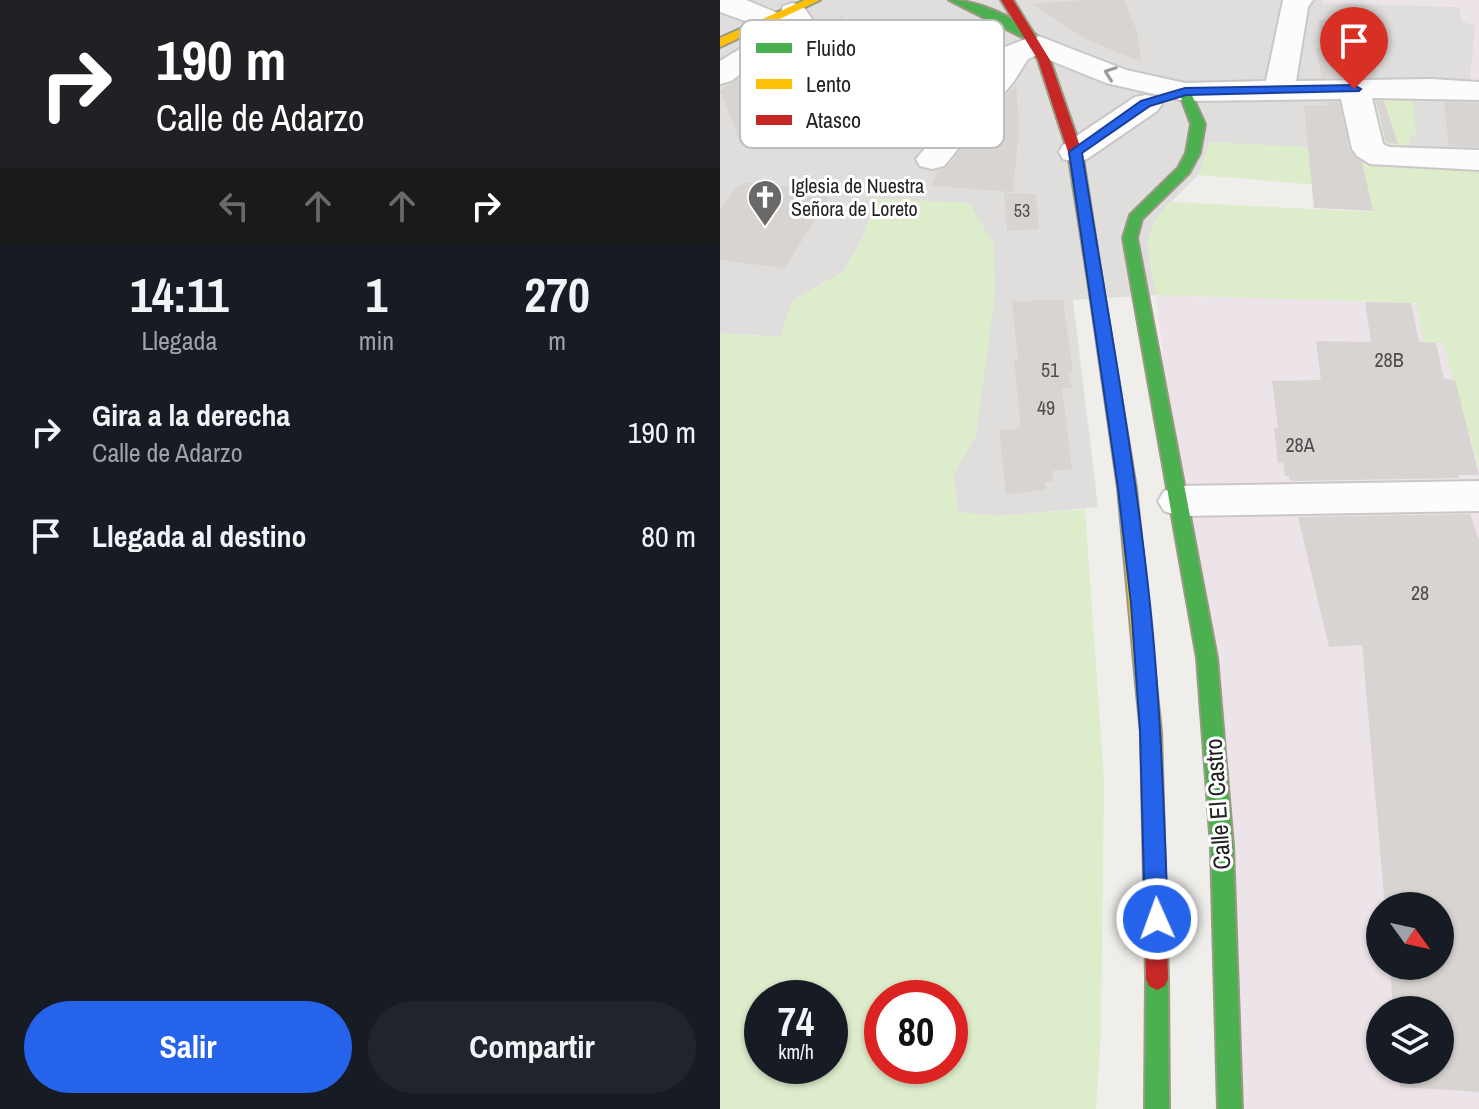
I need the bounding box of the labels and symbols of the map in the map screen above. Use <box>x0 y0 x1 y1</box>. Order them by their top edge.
pin <box>1320 7 1388 89</box>
legend <box>740 20 1004 148</box>
text: Fluido <box>806 33 856 63</box>
one-way arrow <box>1103 67 1117 83</box>
text: Lento <box>806 69 851 99</box>
text: Atasco <box>805 105 861 135</box>
place label: Iglesia de Nuestra Señora de Loreto <box>791 172 924 222</box>
church icon: Iglesia de Nuestra Señora de Loreto <box>746 178 784 228</box>
house number: 53 <box>1014 198 1030 223</box>
house number: 28B <box>1374 346 1404 373</box>
house number: 51 <box>1041 356 1059 383</box>
house number: 49 <box>1037 394 1055 421</box>
house number: 28A <box>1285 431 1315 458</box>
house number: 28 <box>1411 579 1429 606</box>
street label: Calle El Castro <box>1196 737 1238 871</box>
position arrow <box>1115 877 1199 961</box>
north arrow <box>1366 892 1454 980</box>
speed limit sign: 80 <box>864 980 968 1084</box>

